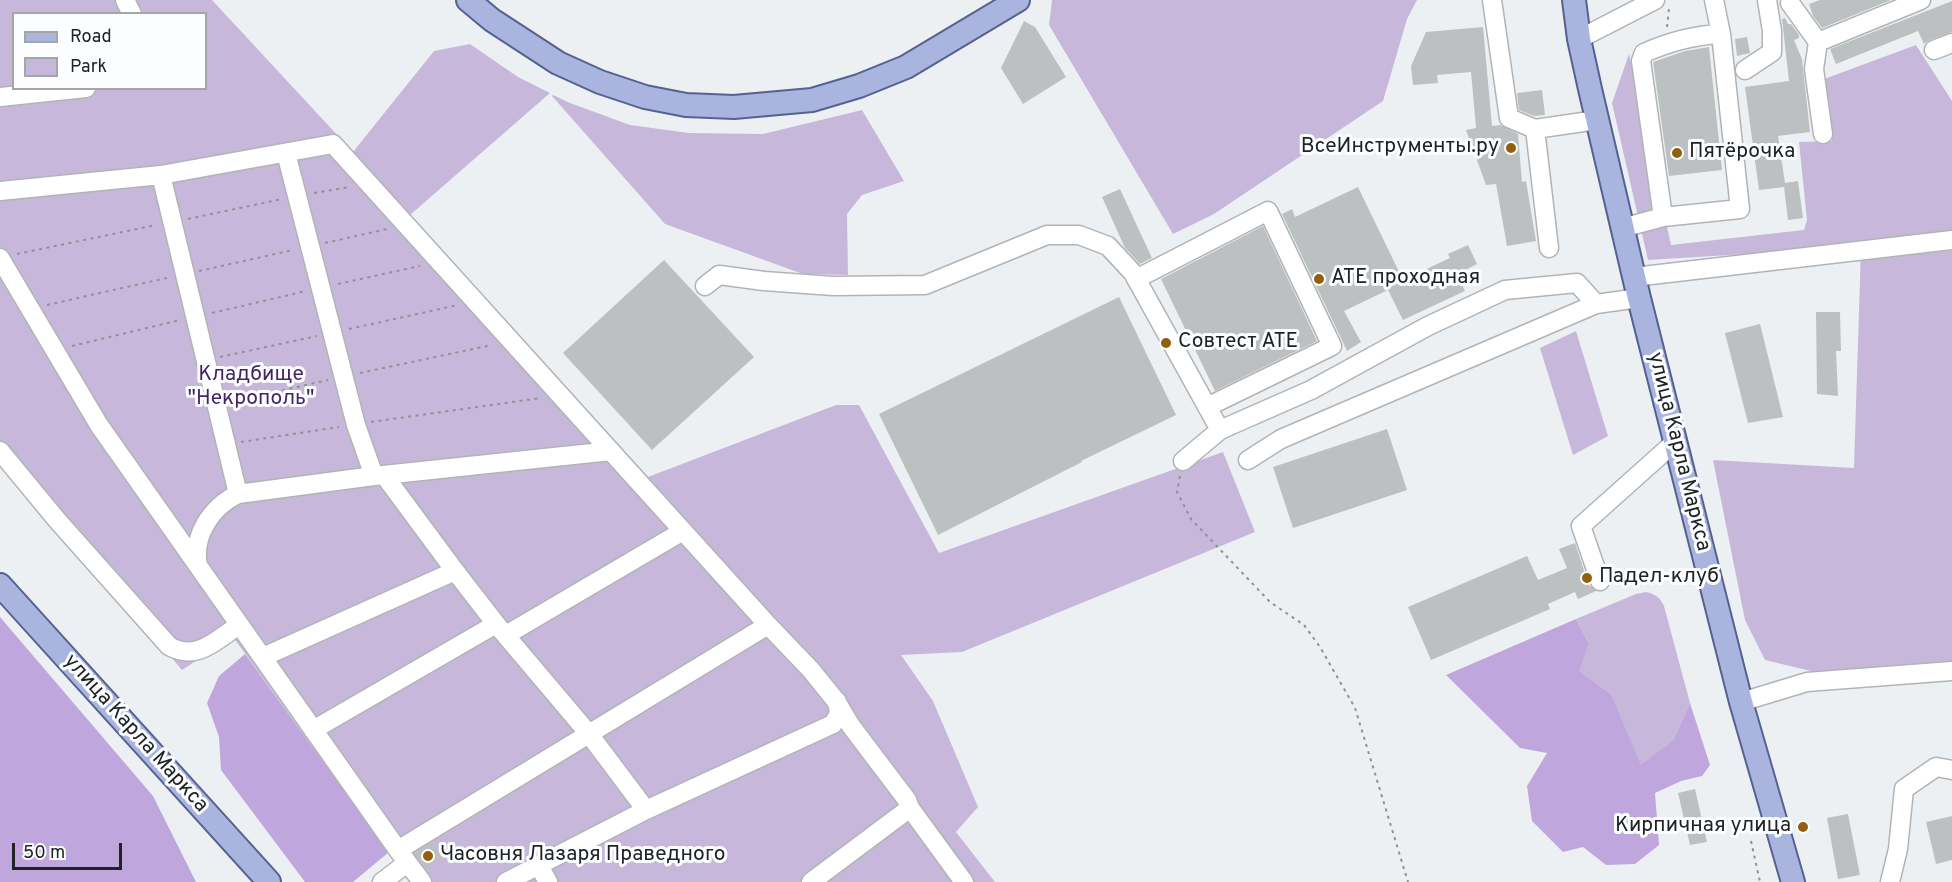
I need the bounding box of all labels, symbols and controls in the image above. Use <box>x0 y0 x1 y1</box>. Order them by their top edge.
legend <box>12 12 207 90</box>
text: Road <box>70 26 112 49</box>
text: Park <box>70 56 107 79</box>
place label: ВсеИнструменты.ру <box>1301 135 1499 161</box>
place label: Пятёрочка <box>1689 140 1795 166</box>
marker: ВсеИнструменты.ру <box>1504 141 1518 155</box>
marker: Пятёрочка <box>1670 146 1684 160</box>
place label: АТЕ проходная <box>1331 266 1480 292</box>
marker: АТЕ проходная <box>1312 272 1326 286</box>
place label: Совтест АТЕ <box>1178 330 1298 356</box>
marker: Совтест АТЕ <box>1159 336 1173 350</box>
street label: улица Карла Маркса <box>1641 350 1715 554</box>
park label: Кладбище "Некрополь" <box>187 363 315 413</box>
place label: Падел-клуб <box>1599 565 1719 591</box>
marker: Падел-клуб <box>1580 571 1594 585</box>
street label: улица Карла Маркса <box>57 650 213 818</box>
place label: Кирпичная улица <box>1615 814 1791 840</box>
marker: Кирпичная улица <box>1796 820 1810 834</box>
scale bar <box>15 831 124 869</box>
text: 50 m <box>23 842 65 865</box>
place label: Часовня Лазаря Праведного <box>440 843 726 869</box>
marker: Часовня Лазаря Праведного <box>421 849 435 863</box>

